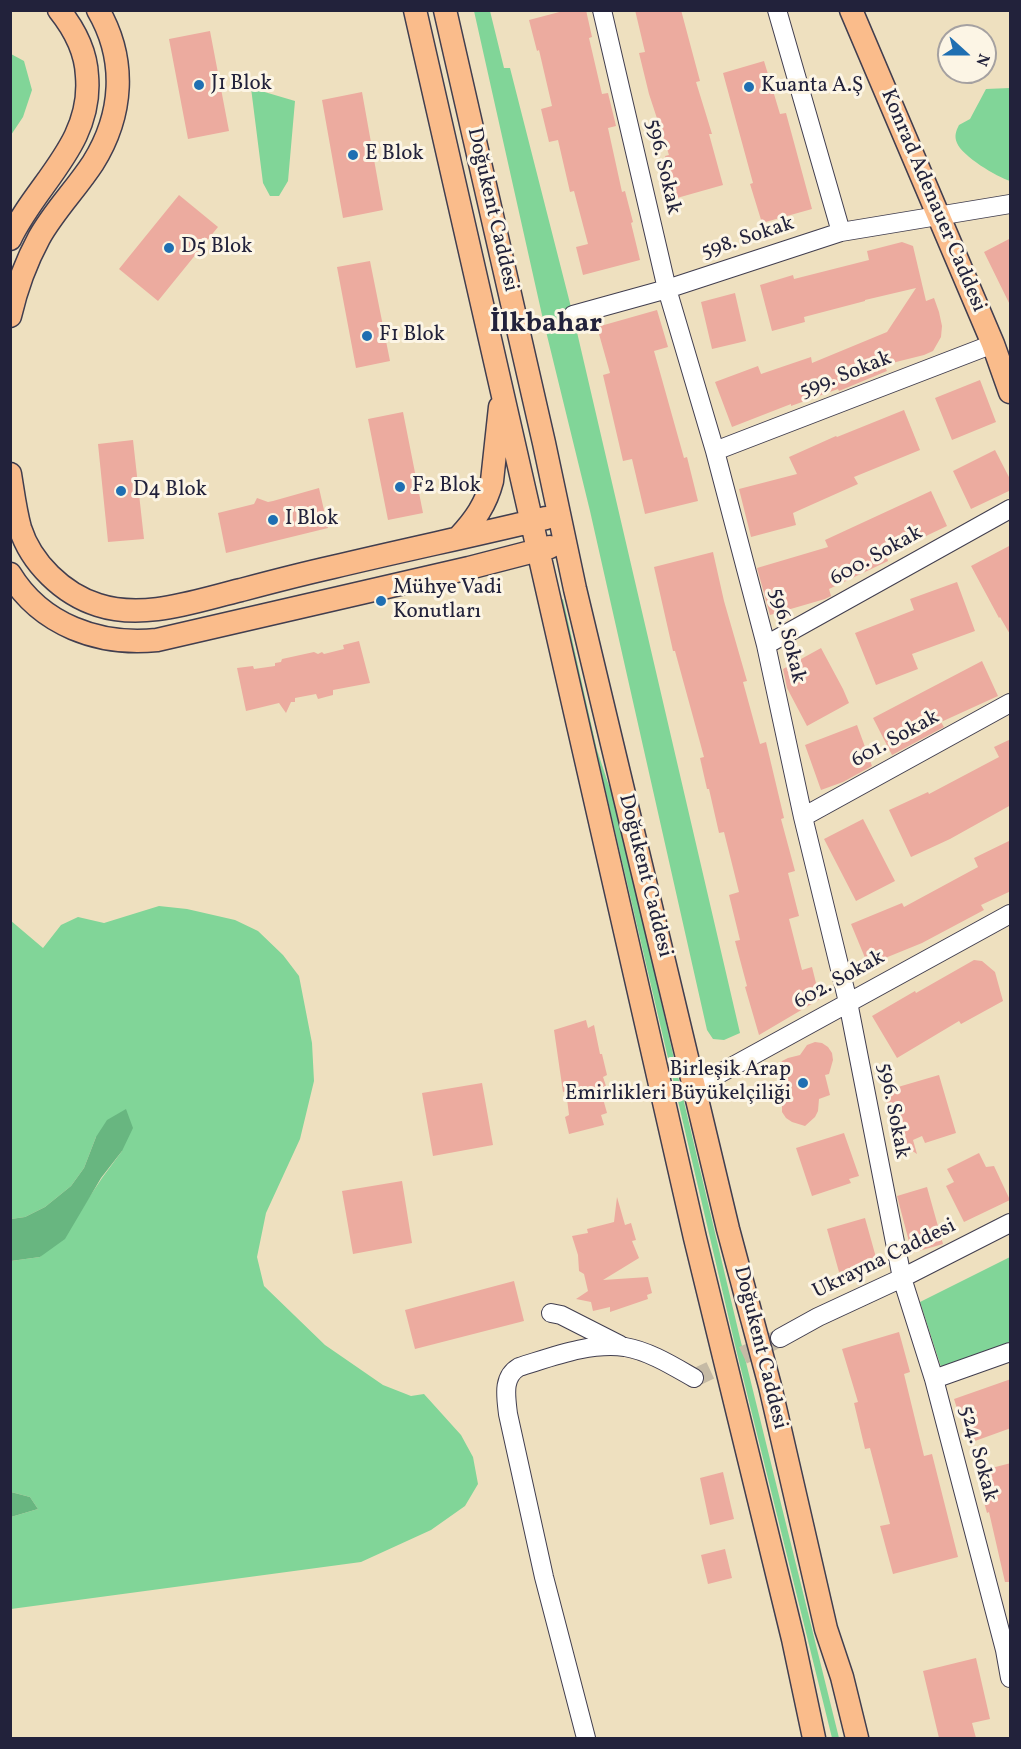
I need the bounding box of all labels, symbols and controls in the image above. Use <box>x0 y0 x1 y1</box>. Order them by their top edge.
north arrow <box>937 24 997 84</box>
text: N <box>970 50 994 69</box>
place label: J1 Blok <box>211 72 272 98</box>
place label: Kuanta A.Ş <box>761 74 863 100</box>
marker: J1 Blok <box>192 78 206 92</box>
marker: Kuanta A.Ş <box>742 80 756 94</box>
street label: Konrad Adenauer Caddesi <box>874 86 990 316</box>
street label: 596. Sokak <box>639 117 685 217</box>
street label: Doğukent Caddesi <box>460 126 522 294</box>
place label: E Blok <box>365 142 424 168</box>
marker: E Blok <box>346 148 360 162</box>
street label: 598. Sokak <box>698 212 798 266</box>
place label: D5 Blok <box>181 235 252 261</box>
marker: D5 Blok <box>162 241 176 255</box>
district label: İlkbahar <box>490 310 602 342</box>
place label: F1 Blok <box>379 323 445 349</box>
marker: F1 Blok <box>360 329 374 343</box>
street label: 599. Sokak <box>796 347 896 405</box>
place label: F2 Blok <box>412 474 481 500</box>
place label: D4 Blok <box>133 478 207 504</box>
marker: F2 Blok <box>393 480 407 494</box>
marker: D4 Blok <box>114 484 128 498</box>
place label: I Blok <box>285 507 338 533</box>
marker: I Blok <box>266 513 280 527</box>
street label: 600. Sokak <box>827 521 927 593</box>
place label: Mühye Vadi Konutları <box>393 576 502 626</box>
street label: 596. Sokak <box>762 586 810 686</box>
marker: Mühye Vadi Konutları <box>374 594 388 608</box>
street label: 601. Sokak <box>848 706 944 774</box>
street label: Doğukent Caddesi <box>612 792 676 960</box>
street label: 602. Sokak <box>790 946 890 1016</box>
place label: Birleşik Arap Emirlikleri Büyükelçiliği <box>565 1058 791 1108</box>
street label: 596. Sokak <box>870 1061 914 1161</box>
marker: Birleşik Arap Emirlikleri Büyükelçiliği <box>796 1076 810 1090</box>
street label: Ukrayna Caddesi <box>809 1214 961 1306</box>
street label: Doğukent Caddesi <box>727 1264 791 1432</box>
street label: 524. Sokak <box>952 1403 1002 1505</box>

